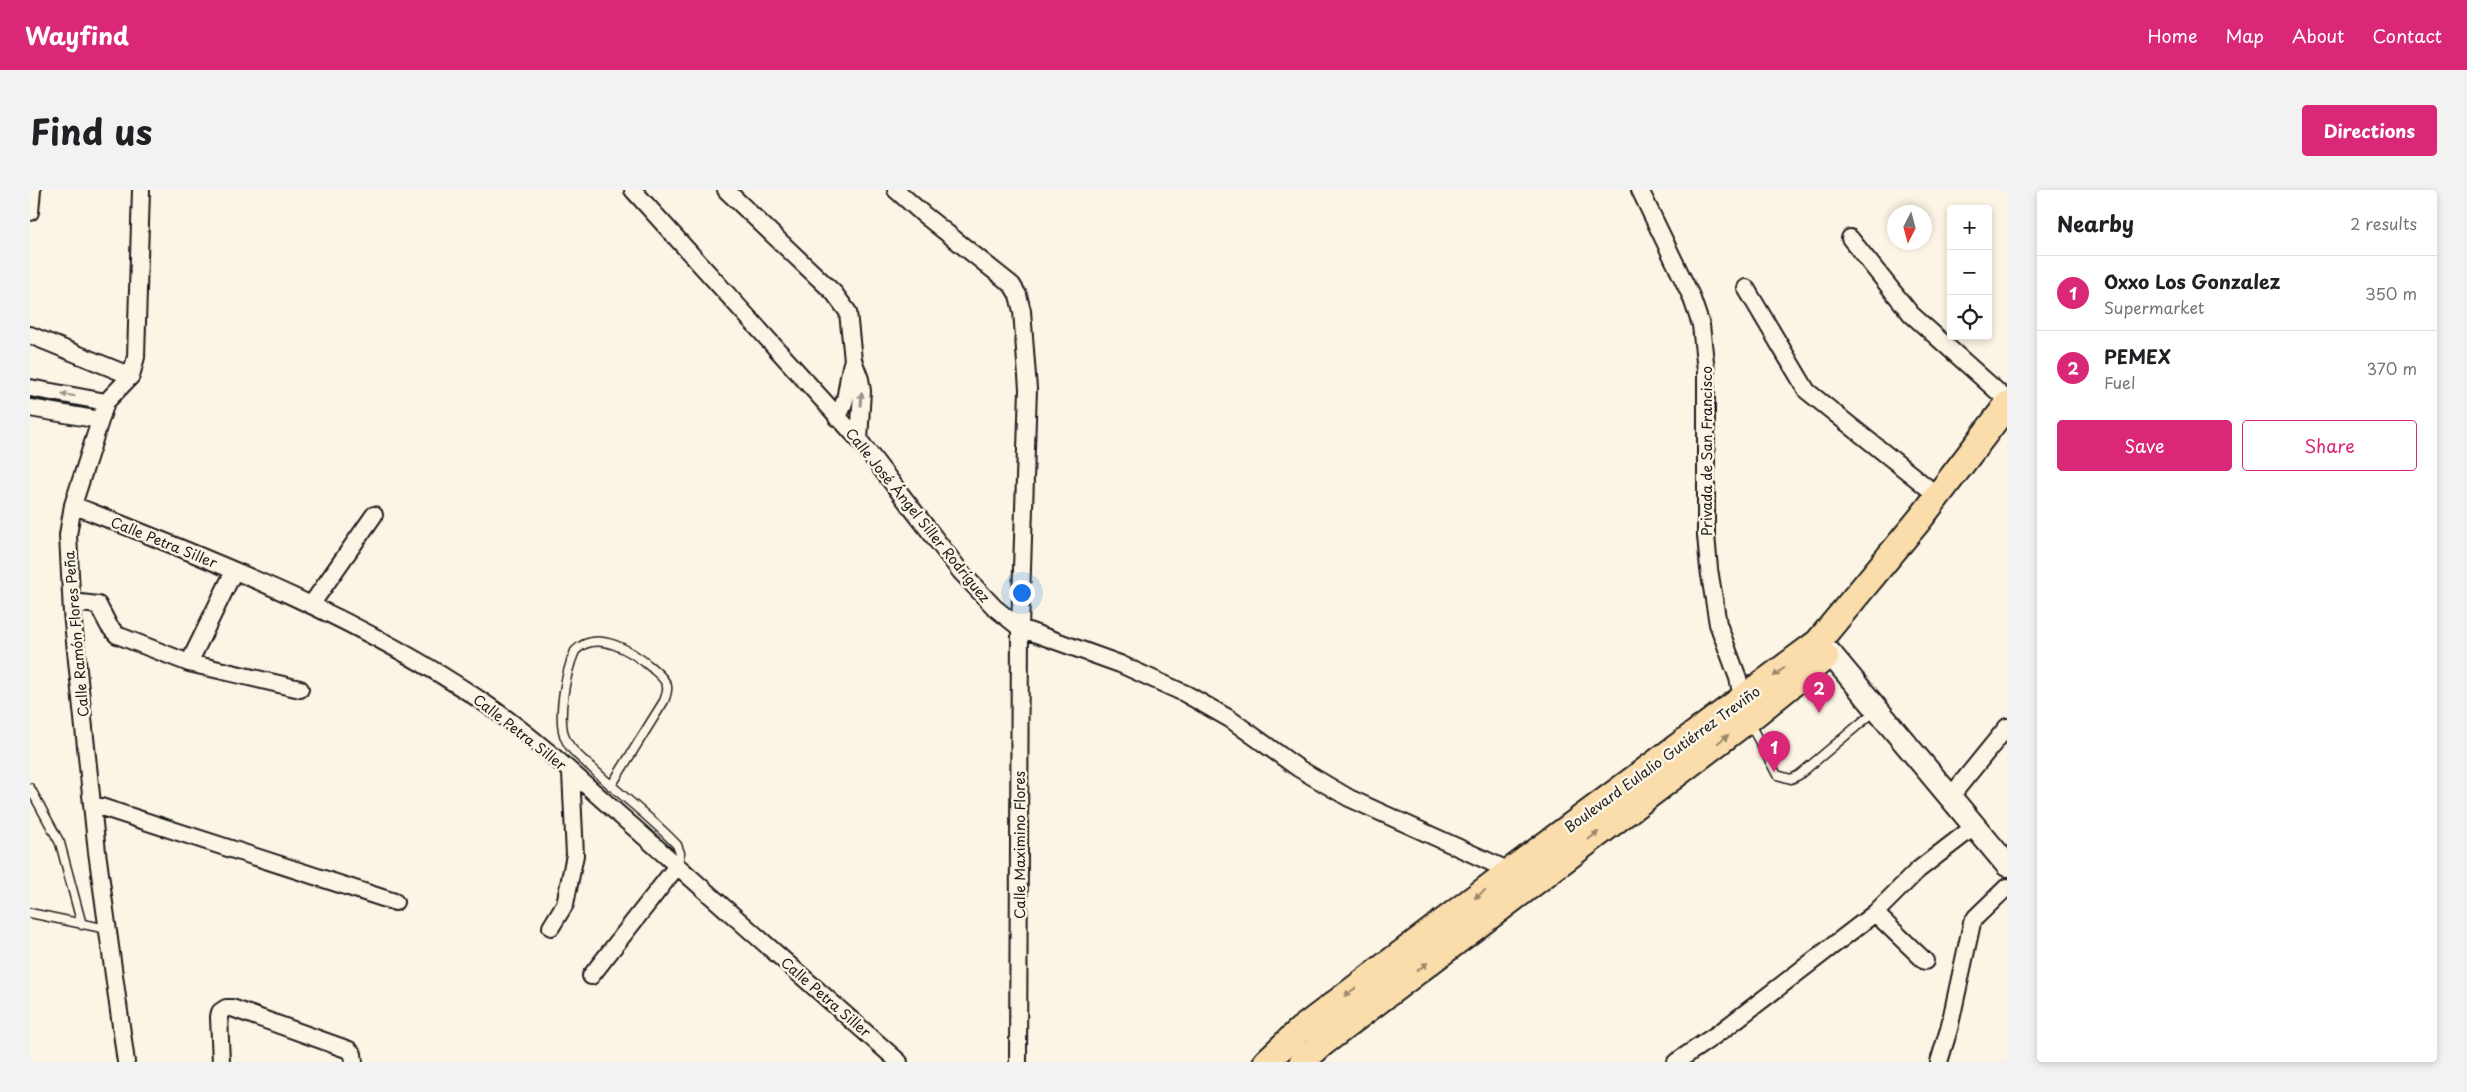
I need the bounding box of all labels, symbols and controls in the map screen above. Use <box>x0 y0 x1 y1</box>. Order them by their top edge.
text: Wayfind <box>25 17 129 53</box>
text: Home <box>2147 22 2197 49</box>
text: Map <box>2225 22 2264 49</box>
text: About <box>2292 22 2344 49</box>
text: Contact <box>2372 22 2442 49</box>
text: Find us <box>30 104 152 157</box>
button: Directions <box>2302 105 2437 156</box>
north arrow <box>1887 205 1932 250</box>
map controls <box>1947 205 1992 340</box>
button: + <box>1947 205 1992 250</box>
text: Nearby <box>2057 207 2134 239</box>
text: 2 results <box>2350 211 2417 235</box>
button: − <box>1947 250 1992 295</box>
text: Oxxo Los Gonzalez <box>2104 267 2280 295</box>
text: 1 <box>2069 281 2077 305</box>
text: 350 m <box>2365 281 2417 305</box>
button: locate <box>1947 295 1992 340</box>
text: Supermarket <box>2104 295 2204 319</box>
text: PEMEX <box>2104 342 2171 370</box>
text: 2 <box>2067 356 2079 380</box>
text: 370 m <box>2367 356 2417 380</box>
street label: Privada de San Francisco <box>1696 366 1717 536</box>
text: Fuel <box>2104 370 2135 394</box>
one-way arrow <box>59 390 75 398</box>
one-way arrow <box>858 391 866 407</box>
button: Save <box>2057 420 2232 471</box>
button: Share <box>2242 420 2417 471</box>
street label: Calle José Ángel Siller Rodríguez <box>841 423 995 607</box>
street label: Calle Petra Siller <box>108 511 221 573</box>
street label: Calle Ramón Flores Peña <box>58 550 94 718</box>
your location <box>1009 580 1035 606</box>
one-way arrow <box>1773 666 1786 677</box>
pin: 2 <box>1803 672 1835 713</box>
street label: Boulevard Eulalio Gutiérrez Treviño <box>1560 681 1764 837</box>
street label: Calle Petra Siller <box>469 689 571 775</box>
pin: 1 <box>1758 731 1790 772</box>
one-way arrow <box>1716 733 1729 744</box>
street label: Calle Maximino Flores <box>1009 771 1030 919</box>
one-way arrow <box>1586 831 1600 841</box>
one-way arrow <box>1474 888 1487 899</box>
street label: Calle Petra Siller <box>776 952 876 1042</box>
one-way arrow <box>1415 961 1428 972</box>
one-way arrow <box>1344 987 1357 997</box>

